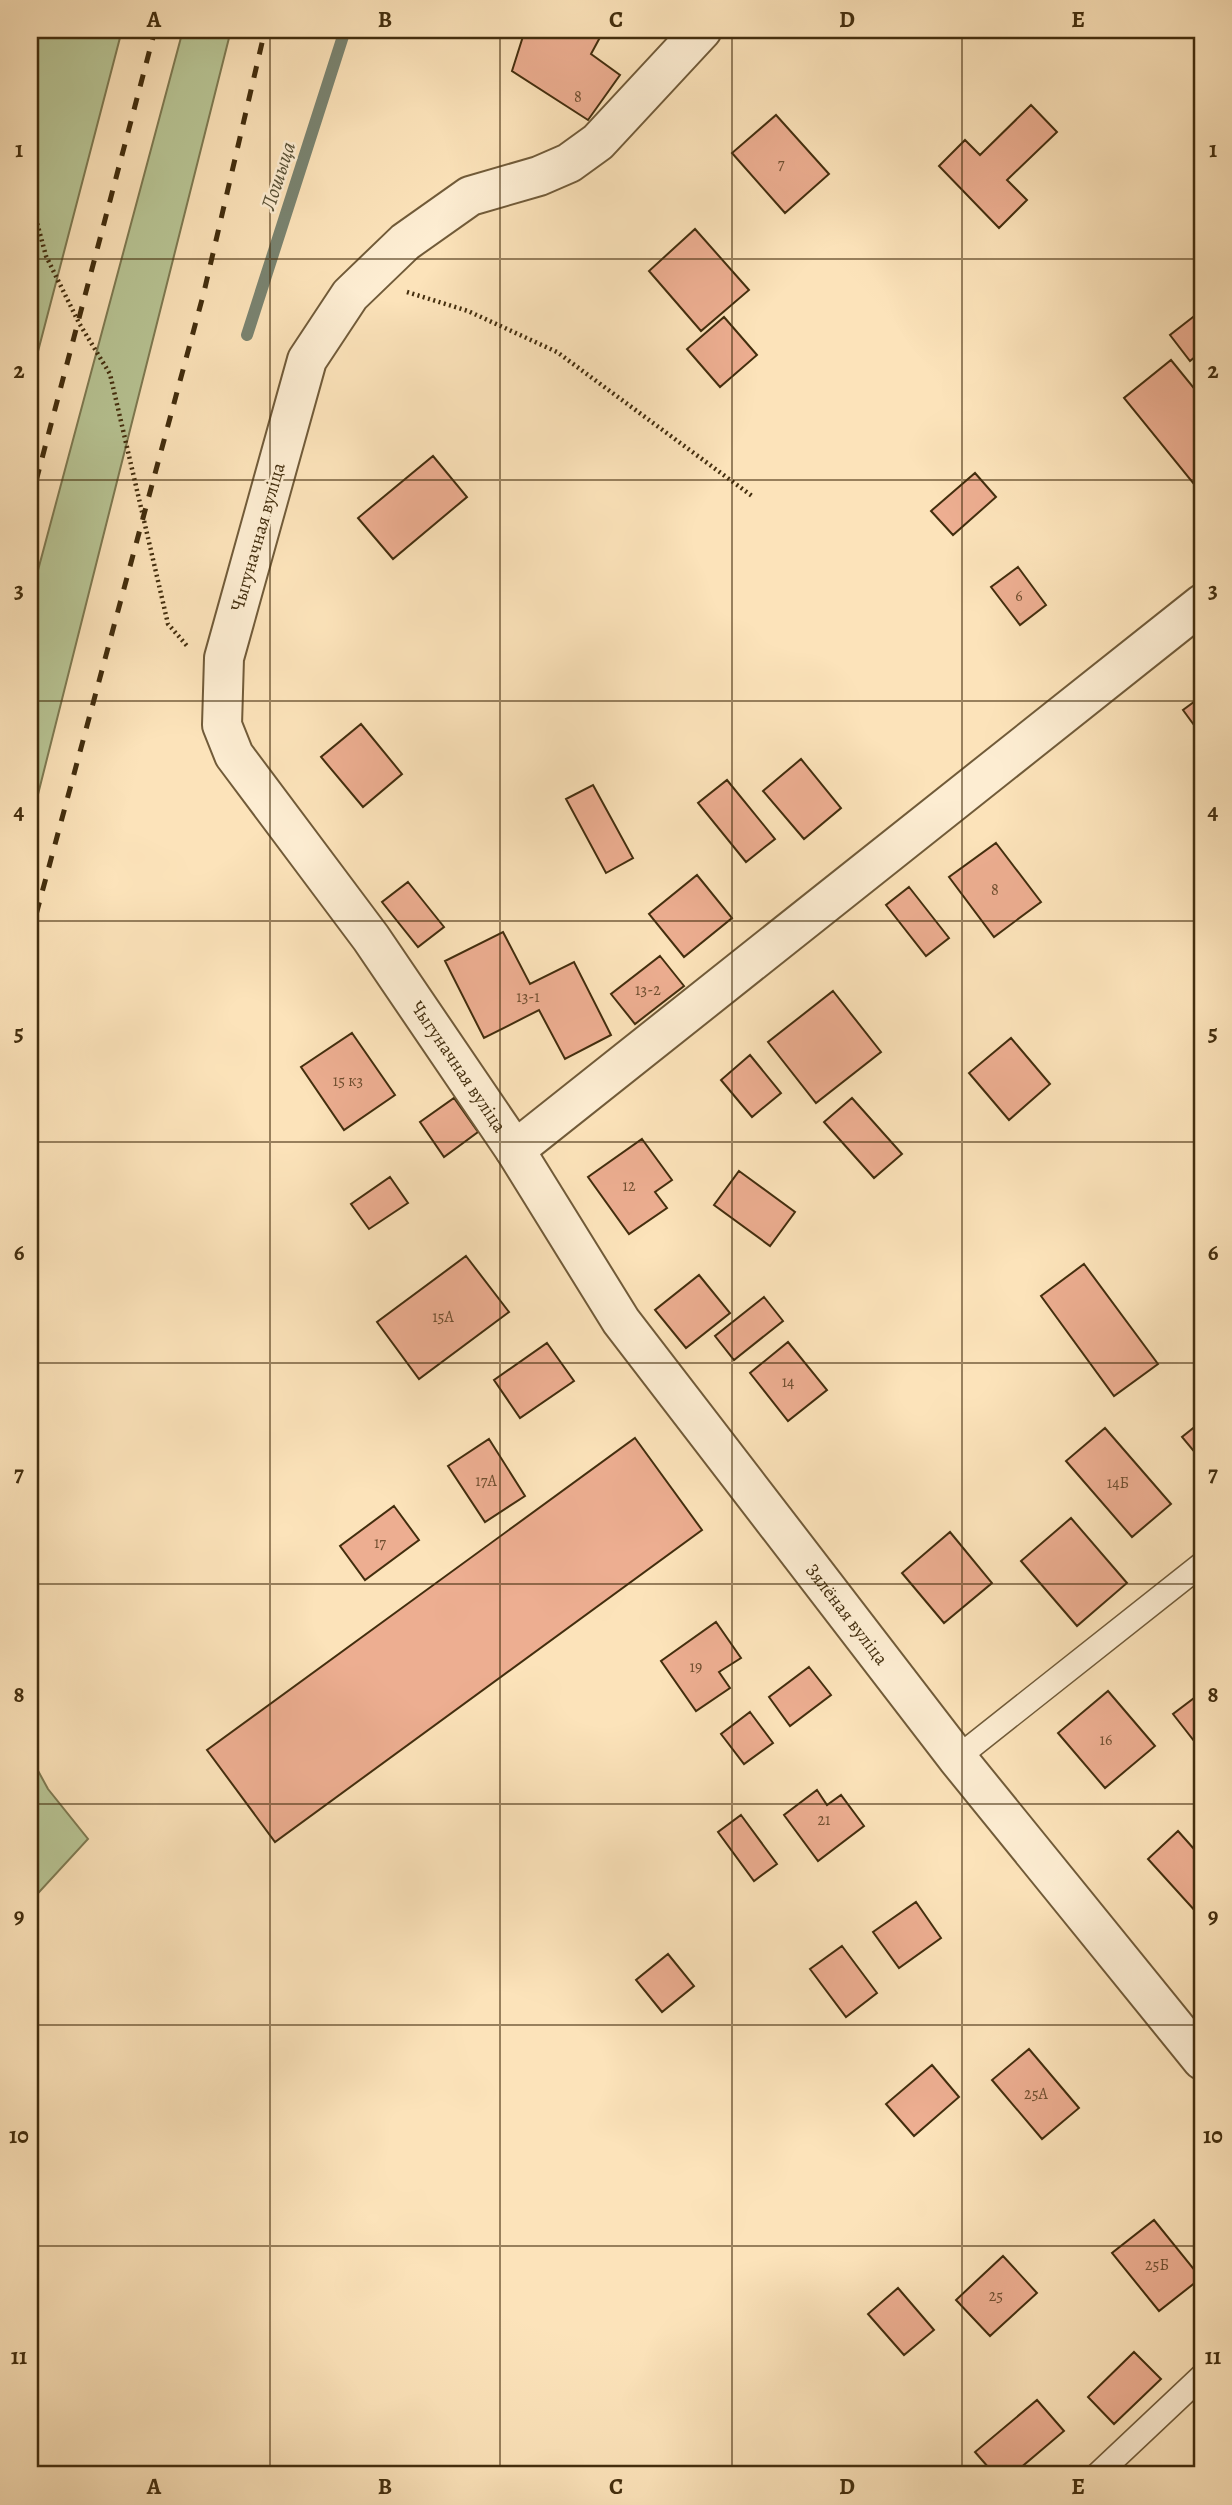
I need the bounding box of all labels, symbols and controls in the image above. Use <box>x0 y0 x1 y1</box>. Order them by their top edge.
text: A <box>146 4 162 35</box>
text: B <box>378 4 392 35</box>
text: C <box>609 4 623 35</box>
text: D <box>839 4 855 35</box>
text: E <box>1071 4 1085 35</box>
house number: 8 <box>574 86 582 108</box>
text: 1 <box>15 134 23 165</box>
text: 1 <box>1209 134 1217 165</box>
water label: Лошыца <box>253 138 302 215</box>
house number: 7 <box>778 153 785 175</box>
text: 2 <box>13 355 25 386</box>
text: 2 <box>1207 355 1219 386</box>
street label: Чыгуначная вуліца <box>224 459 292 615</box>
text: 3 <box>14 575 24 606</box>
text: 3 <box>1208 575 1218 606</box>
house number: 6 <box>1015 585 1023 607</box>
text: 4 <box>14 796 25 827</box>
text: 4 <box>1208 796 1219 827</box>
house number: 8 <box>991 879 999 901</box>
house number: 13-2 <box>635 979 661 1001</box>
house number: 13-1 <box>516 986 540 1008</box>
street label: Чыгуначная вуліца <box>404 996 513 1138</box>
text: 5 <box>14 1017 24 1048</box>
text: 5 <box>1208 1017 1218 1048</box>
house number: 15 к3 <box>333 1070 363 1092</box>
house number: 12 <box>622 1175 636 1197</box>
text: 6 <box>14 1237 25 1268</box>
text: 6 <box>1208 1237 1219 1268</box>
house number: 15А <box>432 1306 455 1328</box>
house number: 14 <box>782 1371 794 1393</box>
text: 7 <box>14 1458 24 1489</box>
text: 7 <box>1208 1458 1218 1489</box>
house number: 17А <box>475 1470 497 1492</box>
house number: 14Б <box>1107 1472 1129 1494</box>
house number: 17 <box>374 1532 386 1554</box>
street label: Зялёная вуліца <box>799 1558 894 1671</box>
house number: 19 <box>690 1656 702 1678</box>
text: 8 <box>13 1679 25 1710</box>
text: 8 <box>1207 1679 1219 1710</box>
house number: 16 <box>1100 1729 1112 1751</box>
house number: 21 <box>817 1809 831 1831</box>
text: 9 <box>14 1900 24 1931</box>
text: 9 <box>1208 1900 1218 1931</box>
house number: 25А <box>1024 2083 1049 2105</box>
text: 10 <box>9 2120 29 2151</box>
text: 10 <box>1203 2120 1223 2151</box>
house number: 25Б <box>1145 2254 1169 2276</box>
house number: 25 <box>989 2285 1003 2307</box>
text: 11 <box>11 2341 27 2372</box>
text: 11 <box>1205 2341 1221 2372</box>
text: A <box>146 2471 162 2502</box>
text: B <box>378 2471 392 2502</box>
text: C <box>609 2471 623 2502</box>
text: D <box>839 2471 855 2502</box>
text: E <box>1071 2471 1085 2502</box>

